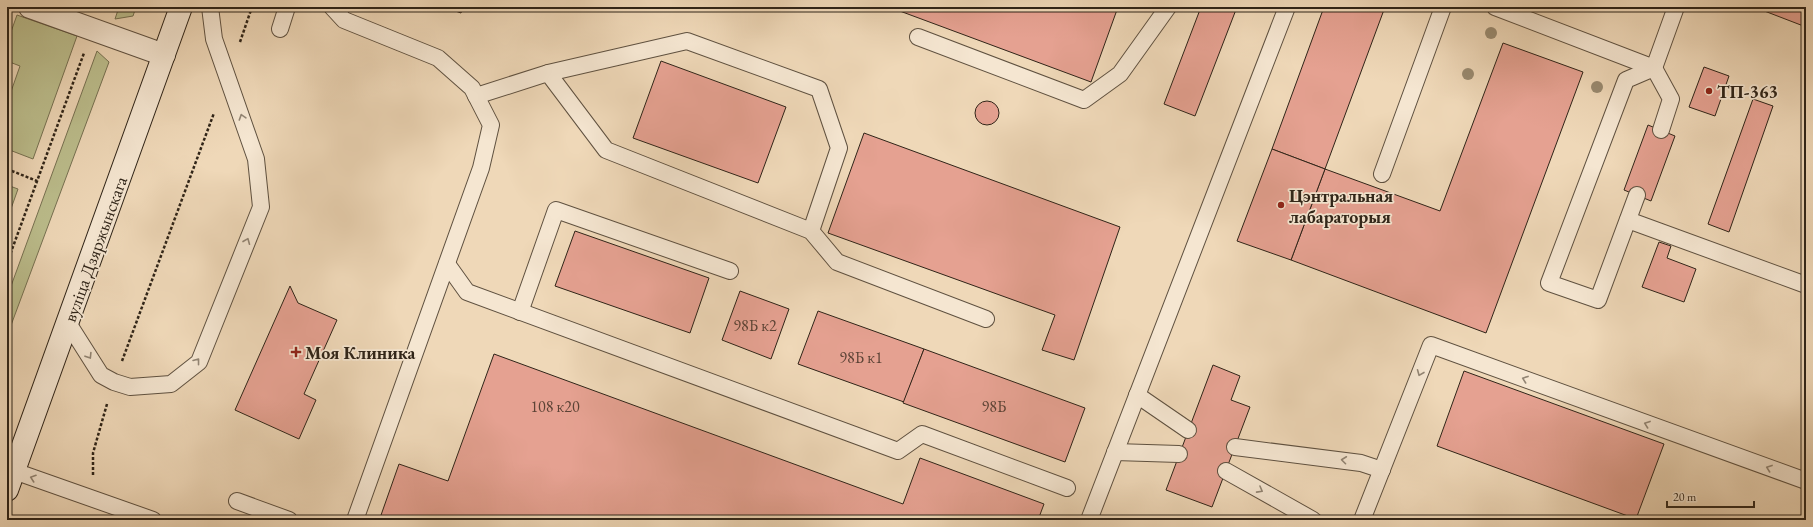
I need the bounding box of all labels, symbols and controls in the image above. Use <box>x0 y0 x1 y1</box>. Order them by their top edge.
place label: ТП-363 <box>1717 80 1778 103</box>
marker: ТП-363 <box>1704 86 1714 96</box>
one-way arrow <box>238 113 247 120</box>
street label: вуліца Дзяржынскага <box>58 172 132 325</box>
place label: Цэнтральная лабараторыя <box>1289 184 1393 228</box>
marker: Цэнтральная лабараторыя <box>1276 200 1286 210</box>
one-way arrow <box>243 238 251 245</box>
house number: 98Б к2 <box>733 315 777 336</box>
place label: Моя Клиника <box>305 341 415 364</box>
marker: Моя Клиника <box>290 346 302 358</box>
house number: 98Б к1 <box>839 347 883 368</box>
one-way arrow <box>84 352 92 359</box>
one-way arrow <box>192 358 199 365</box>
one-way arrow <box>1417 370 1425 377</box>
one-way arrow <box>1522 376 1529 384</box>
house number: 108 к20 <box>530 396 580 417</box>
house number: 98Б <box>982 396 1006 417</box>
one-way arrow <box>1644 420 1651 428</box>
one-way arrow <box>1341 456 1347 465</box>
one-way arrow <box>1766 464 1773 473</box>
one-way arrow <box>30 474 37 483</box>
scale bar <box>1667 483 1754 509</box>
one-way arrow <box>1256 486 1263 493</box>
text: 20 m <box>1673 489 1697 505</box>

